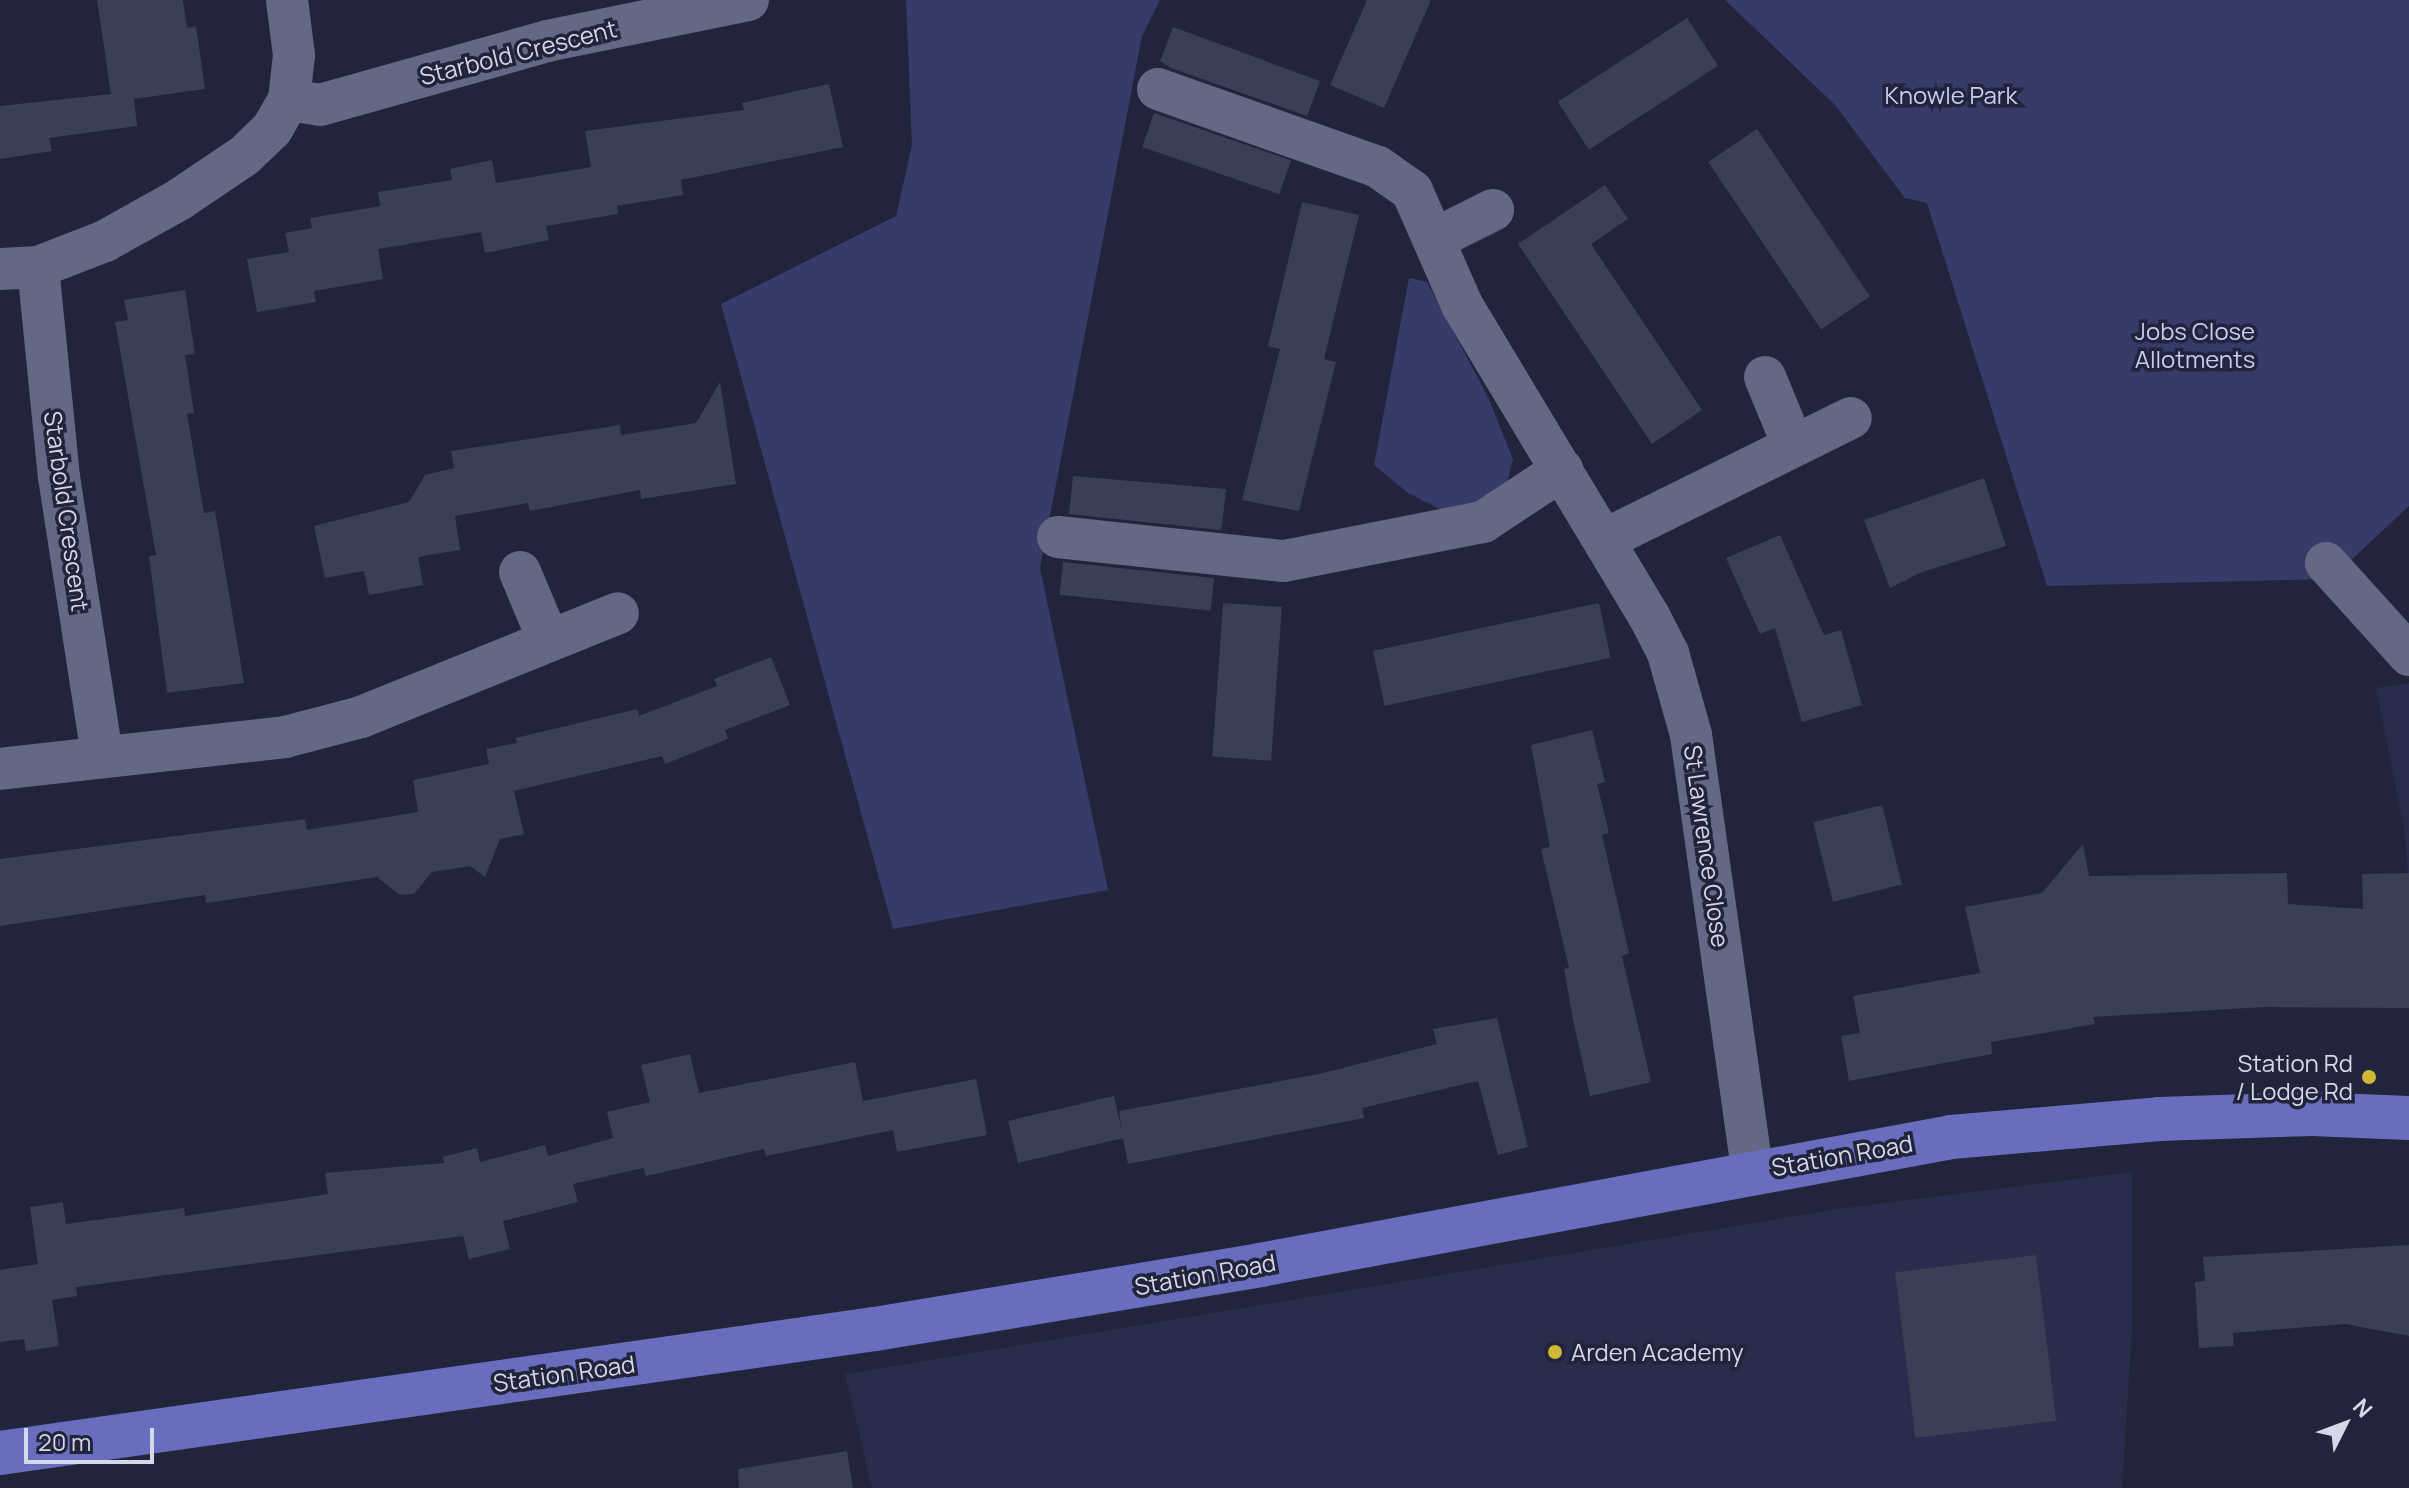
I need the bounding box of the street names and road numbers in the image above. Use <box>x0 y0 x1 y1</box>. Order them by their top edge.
street label: Starbold Crescent <box>416 14 620 90</box>
street label: Starbold Crescent <box>39 409 95 613</box>
street label: St Lawrence Close <box>1679 743 1735 949</box>
street label: Station Road <box>1769 1128 1915 1182</box>
street label: Station Road <box>1132 1247 1278 1301</box>
street label: Station Road <box>491 1349 637 1397</box>

